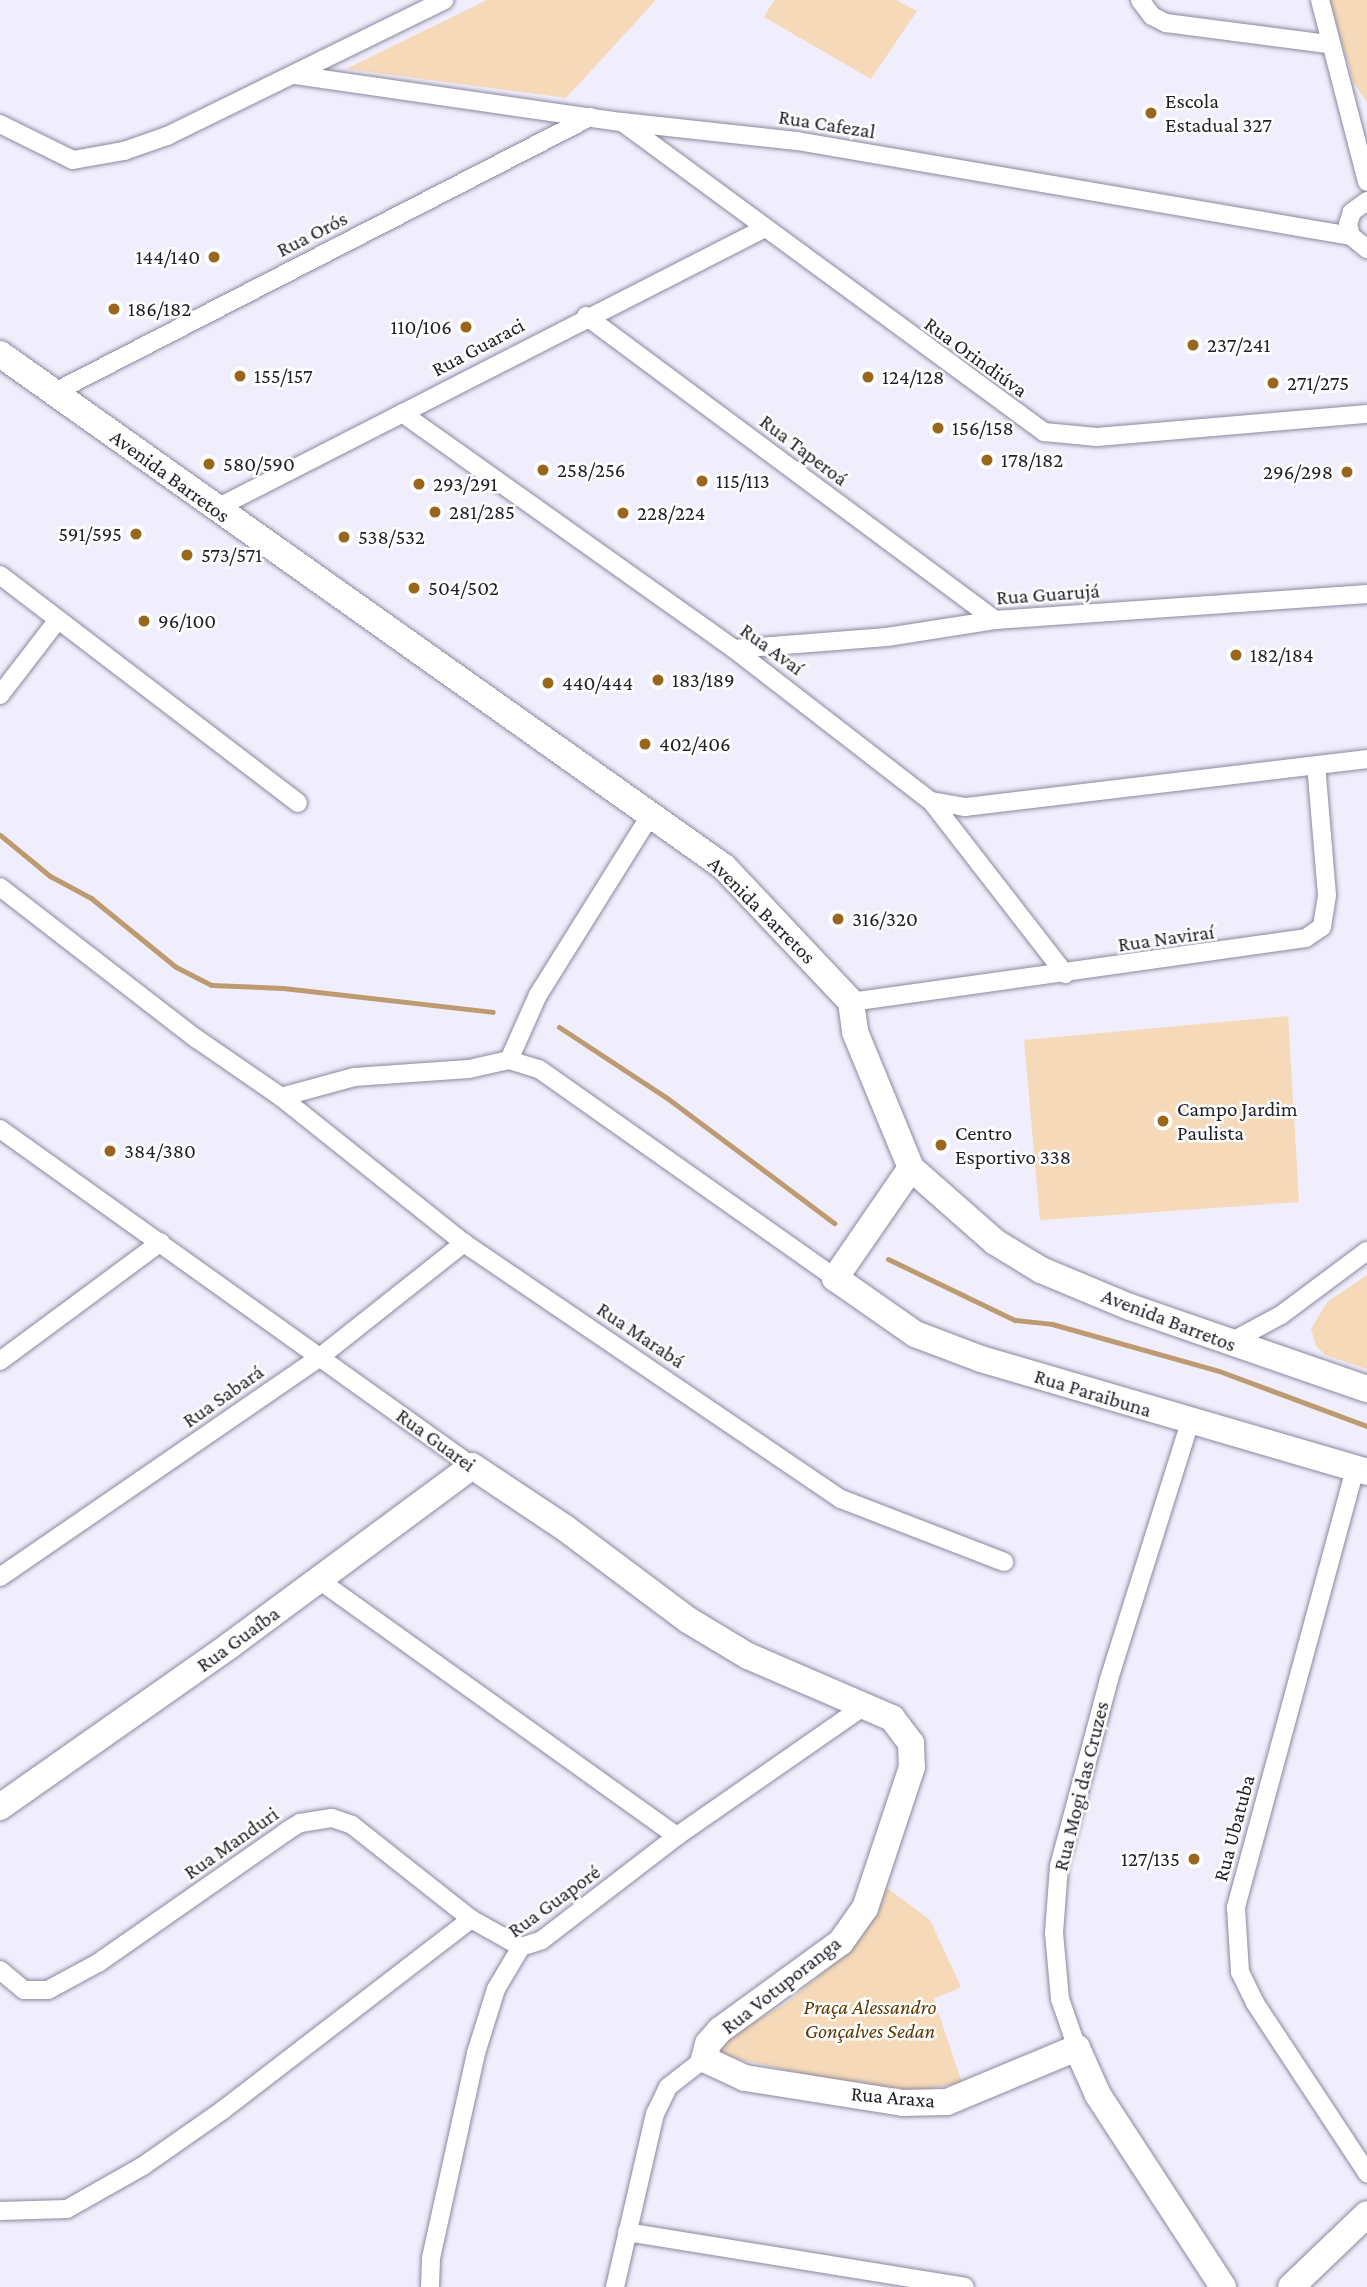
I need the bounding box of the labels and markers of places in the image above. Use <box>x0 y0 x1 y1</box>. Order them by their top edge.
place label: Escola Estadual 327 <box>1165 88 1272 138</box>
marker: Escola Estadual 327 <box>1143 105 1159 121</box>
place label: 144/140 <box>136 244 200 270</box>
marker: 144/140 <box>206 249 222 265</box>
place label: 186/182 <box>128 296 191 322</box>
marker: 186/182 <box>106 301 122 317</box>
place label: 110/106 <box>390 314 452 340</box>
marker: 110/106 <box>458 319 474 335</box>
place label: 237/241 <box>1207 332 1270 358</box>
marker: 237/241 <box>1185 337 1201 353</box>
place label: 155/157 <box>254 363 313 389</box>
place label: 124/128 <box>882 364 944 390</box>
marker: 155/157 <box>232 368 248 384</box>
marker: 124/128 <box>860 369 876 385</box>
place label: 271/275 <box>1287 370 1349 396</box>
marker: 271/275 <box>1265 375 1281 391</box>
place label: 156/158 <box>952 415 1014 441</box>
marker: 156/158 <box>930 420 946 436</box>
place label: 178/182 <box>1001 447 1063 473</box>
place label: 580/590 <box>223 451 295 477</box>
marker: 178/182 <box>979 452 995 468</box>
marker: 580/590 <box>201 456 217 472</box>
place label: 258/256 <box>557 457 625 483</box>
place label: 296/298 <box>1263 459 1333 485</box>
marker: 258/256 <box>535 462 551 478</box>
marker: 296/298 <box>1339 464 1355 480</box>
place label: 115/113 <box>716 468 770 494</box>
place label: 293/291 <box>433 471 498 497</box>
marker: 115/113 <box>694 473 710 489</box>
marker: 293/291 <box>411 476 427 492</box>
place label: 281/285 <box>449 499 515 525</box>
place label: 228/224 <box>637 500 706 526</box>
marker: 281/285 <box>427 504 443 520</box>
marker: 228/224 <box>615 505 631 521</box>
place label: 591/595 <box>58 521 122 547</box>
place label: 538/532 <box>358 524 425 550</box>
marker: 591/595 <box>128 526 144 542</box>
marker: 538/532 <box>336 529 352 545</box>
place label: 573/571 <box>201 542 262 568</box>
marker: 573/571 <box>179 547 195 563</box>
place label: 504/502 <box>428 575 499 601</box>
marker: 504/502 <box>406 580 422 596</box>
place label: 96/100 <box>158 608 216 634</box>
marker: 96/100 <box>136 613 152 629</box>
place label: 182/184 <box>1250 642 1314 668</box>
marker: 182/184 <box>1228 647 1244 663</box>
place label: 183/189 <box>672 667 735 693</box>
place label: 440/444 <box>562 670 633 696</box>
marker: 183/189 <box>650 672 666 688</box>
marker: 440/444 <box>540 675 556 691</box>
place label: 402/406 <box>659 731 731 757</box>
marker: 402/406 <box>637 736 653 752</box>
place label: 316/320 <box>852 906 918 932</box>
marker: 316/320 <box>830 911 846 927</box>
place label: Campo Jardim Paulista <box>1177 1096 1298 1146</box>
marker: Campo Jardim Paulista <box>1155 1113 1171 1129</box>
place label: Centro Esportivo 338 <box>955 1120 1071 1170</box>
marker: Centro Esportivo 338 <box>933 1137 949 1153</box>
place label: 384/380 <box>124 1138 196 1164</box>
marker: 384/380 <box>102 1143 118 1159</box>
place label: 127/135 <box>1121 1846 1180 1872</box>
marker: 127/135 <box>1186 1851 1202 1867</box>

